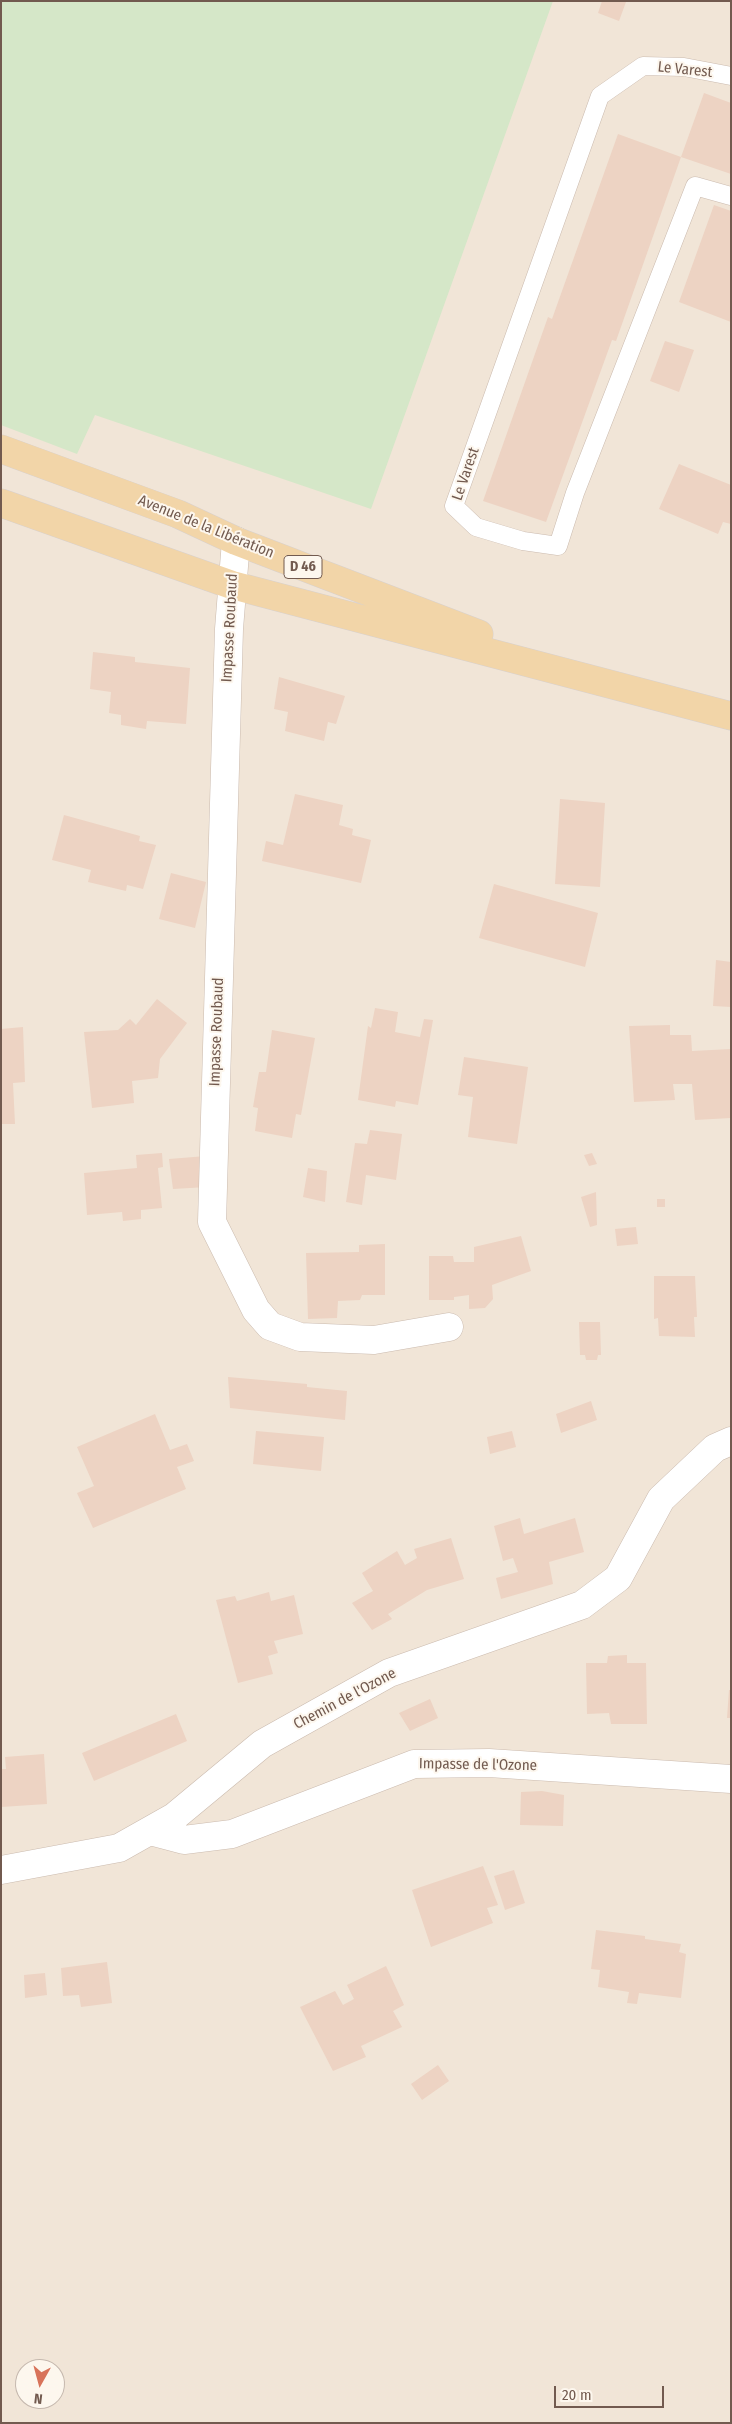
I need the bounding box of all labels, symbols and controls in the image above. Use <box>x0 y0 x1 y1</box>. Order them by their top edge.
street label: Le Varest <box>657 58 713 82</box>
street label: Le Varest <box>449 445 483 503</box>
street label: Avenue de la Libération <box>136 492 276 562</box>
road number: D 46 <box>284 556 322 578</box>
street label: Impasse Roubaud <box>218 573 242 683</box>
street label: Impasse Roubaud <box>206 977 228 1087</box>
street label: Chemin de l'Ozone <box>291 1664 399 1734</box>
street label: Impasse de l'Ozone <box>419 1755 537 1775</box>
north arrow <box>15 2359 65 2409</box>
scale bar <box>557 2376 667 2408</box>
text: 20 m <box>562 2386 592 2404</box>
text: N <box>33 2389 43 2407</box>

